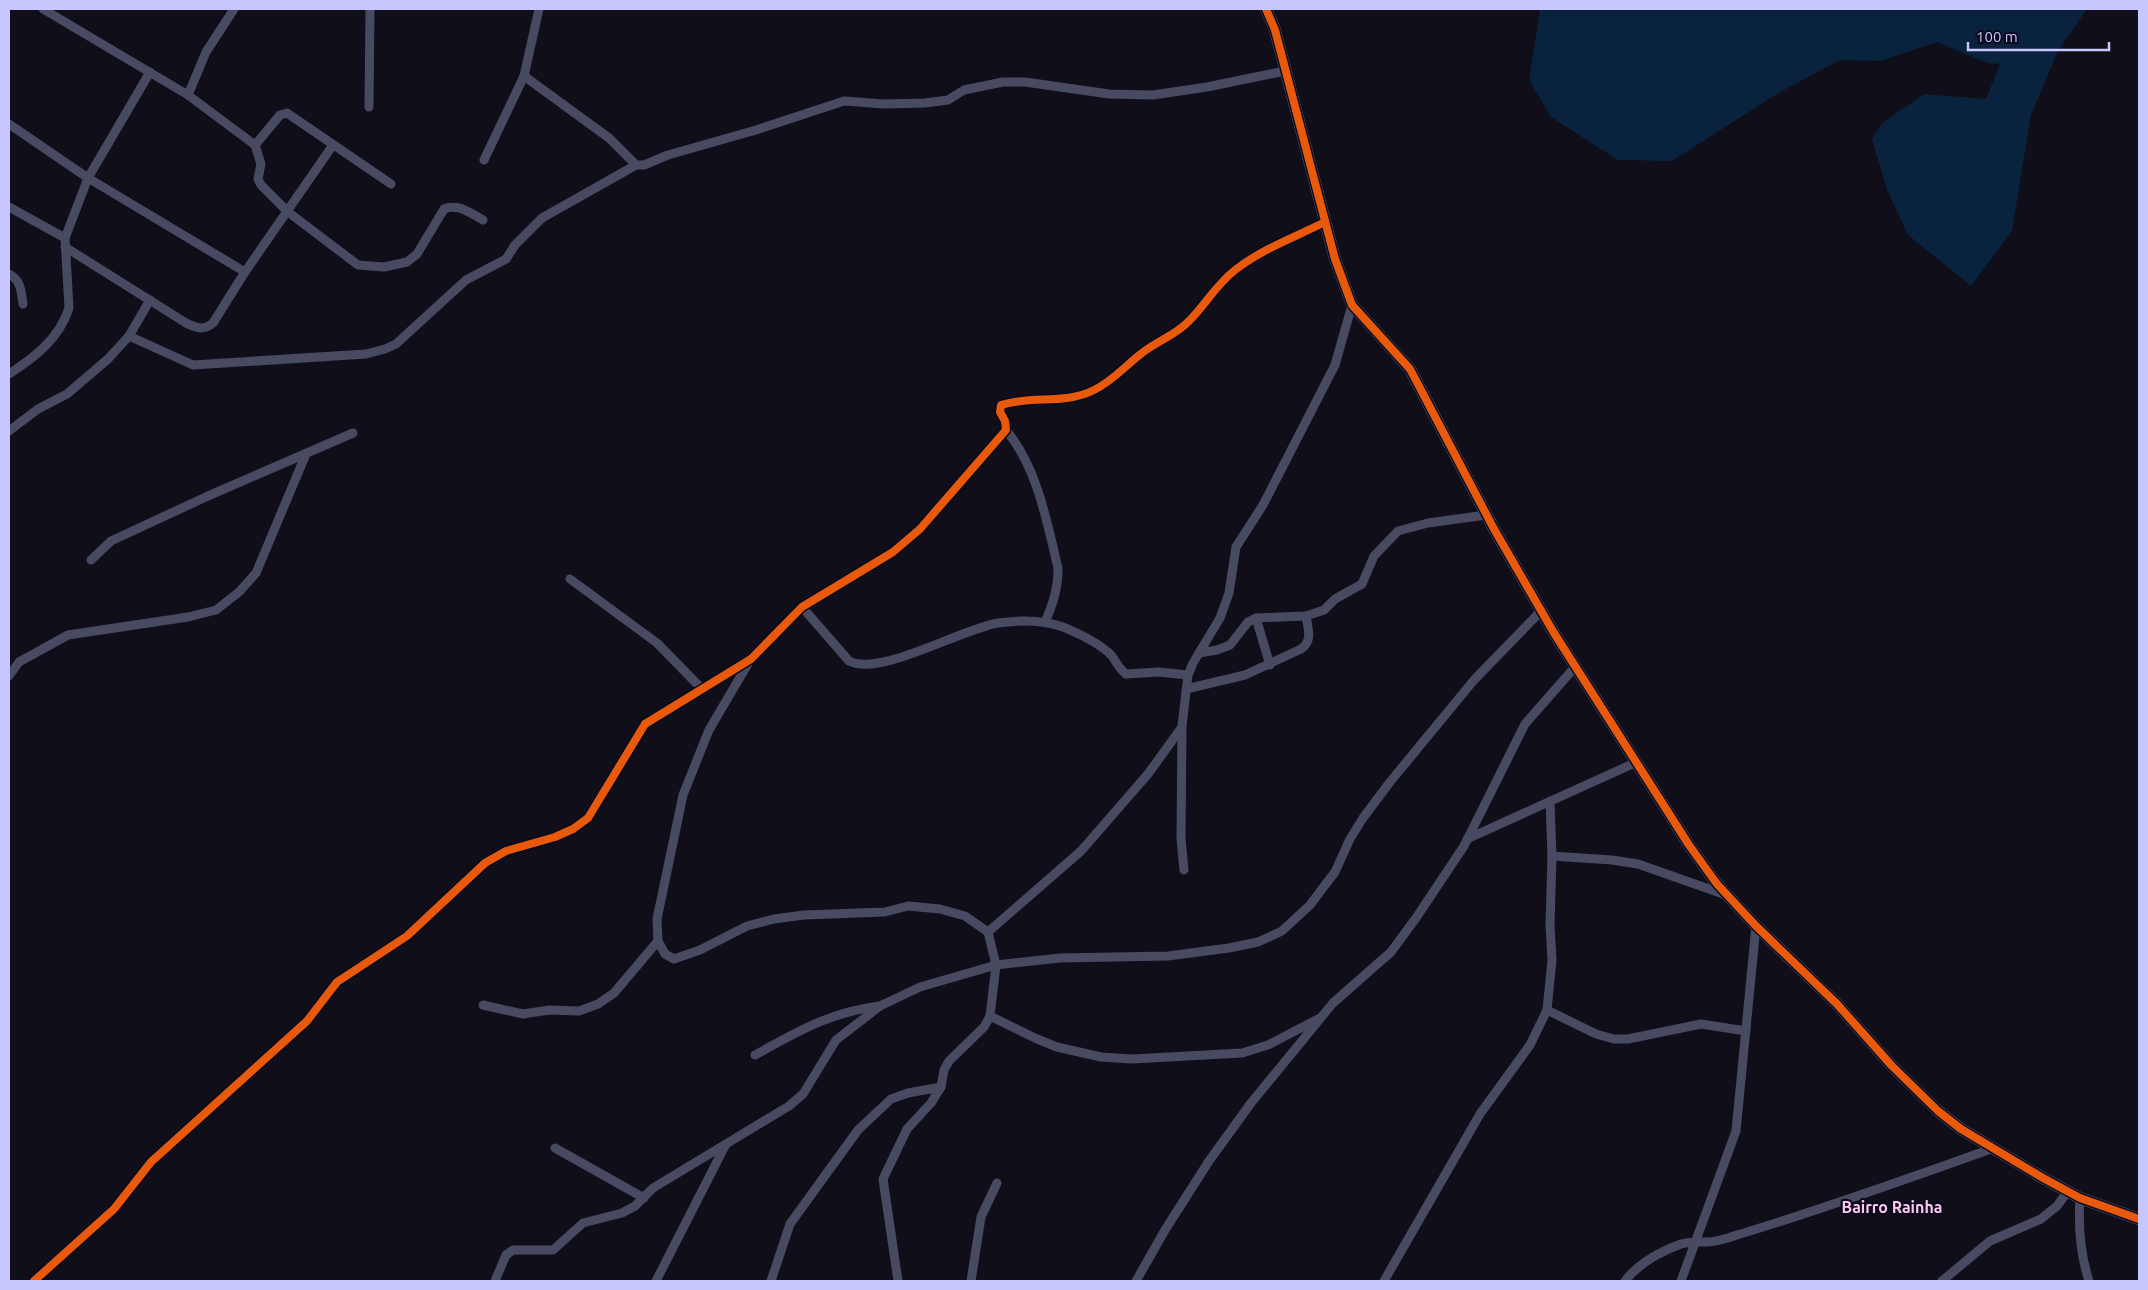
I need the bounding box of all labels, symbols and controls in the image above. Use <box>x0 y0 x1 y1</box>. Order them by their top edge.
scale bar <box>1968 20 2109 52</box>
text: 100 m <box>1976 28 2018 45</box>
district label: Bairro Rainha <box>1842 1198 1942 1216</box>

